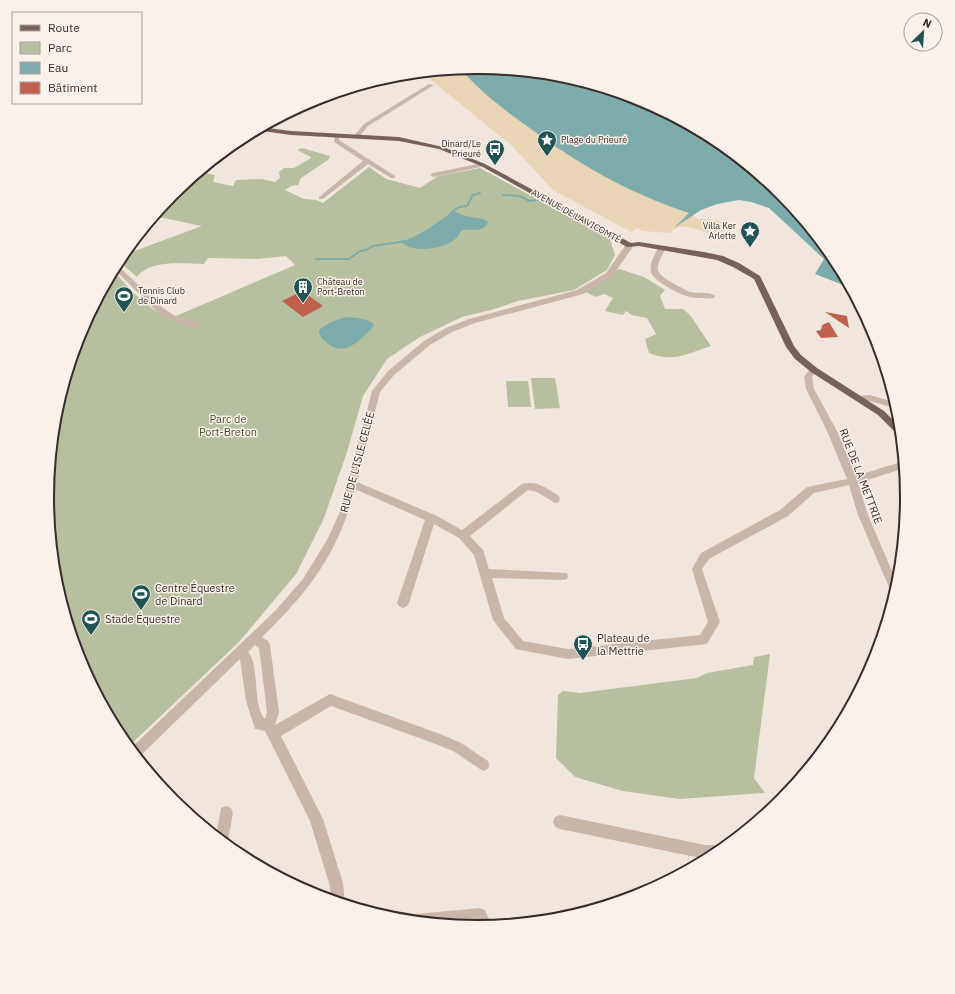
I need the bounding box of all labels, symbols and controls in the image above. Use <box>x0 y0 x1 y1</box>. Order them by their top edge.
legend <box>12 12 142 104</box>
north arrow <box>903 12 943 52</box>
text: N <box>921 15 934 31</box>
text: Route <box>48 20 80 35</box>
text: Parc <box>48 40 72 55</box>
text: Eau <box>48 60 68 75</box>
text: Bâtiment <box>48 80 98 95</box>
place icon: Plage du Prieuré <box>536 129 558 157</box>
place label: Plage du Prieuré <box>561 134 627 145</box>
place label: Dinard/Le Prieuré <box>442 138 481 159</box>
bus stop icon: Dinard/Le Prieuré <box>484 138 506 166</box>
street label: AVENUE DE LA VICOMTÉ <box>530 185 623 245</box>
place label: Villa Ker Arlette <box>703 220 737 241</box>
place icon: Villa Ker Arlette <box>739 220 761 248</box>
building icon: Château de Port-Breton <box>292 276 314 304</box>
place label: Château de Port-Breton <box>317 276 365 297</box>
sports icon: Tennis Club de Dinard <box>113 285 135 313</box>
place label: Tennis Club de Dinard <box>138 285 185 306</box>
street label: RUE DE L'ISLE CELÉE <box>337 410 377 514</box>
park label: Parc de Port-Breton <box>199 412 257 439</box>
street label: RUE DE LA METTRIE <box>836 426 886 526</box>
place label: Centre Équestre de Dinard <box>155 581 235 608</box>
sports icon: Centre Équestre de Dinard <box>130 583 152 611</box>
sports icon: Stade Équestre <box>80 608 102 636</box>
place label: Stade Équestre <box>105 612 180 626</box>
place label: Plateau de la Mettrie <box>597 631 650 658</box>
bus stop icon: Plateau de la Mettrie <box>572 633 594 661</box>

